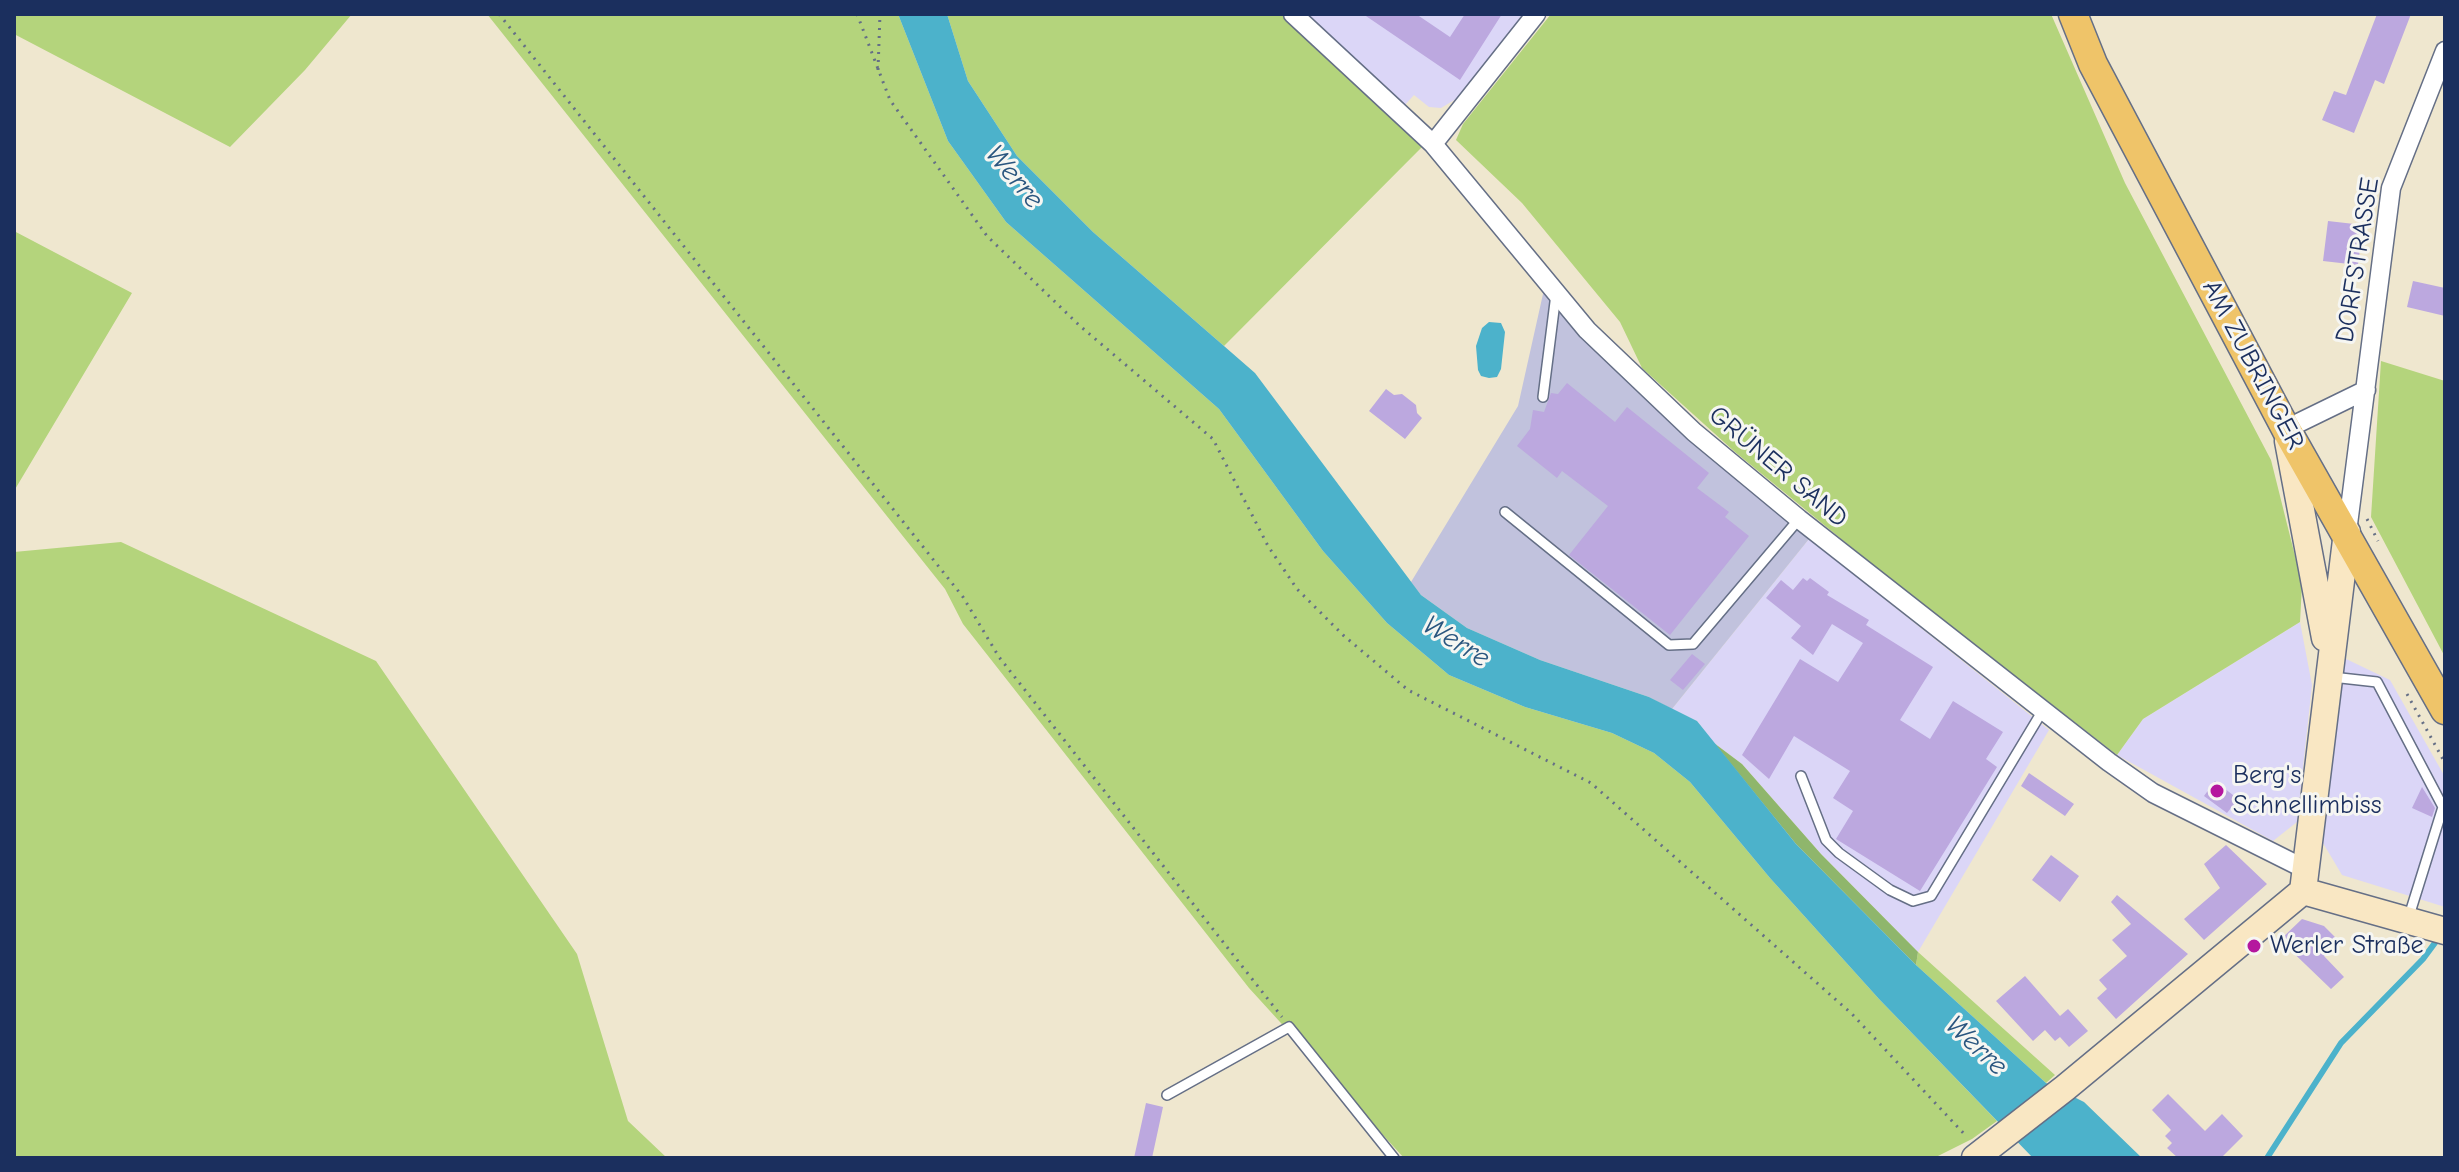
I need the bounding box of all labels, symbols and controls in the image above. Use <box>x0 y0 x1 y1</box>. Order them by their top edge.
water label: Werre <box>978 138 1050 216</box>
street label: DORFSTRASSE <box>2330 175 2386 345</box>
street label: AM ZUBRINGER <box>2195 275 2311 455</box>
street label: GRÜNER SAND <box>1702 400 1854 534</box>
water label: Werre <box>1416 608 1496 676</box>
place label: Berg's Schnellimbiss <box>2233 760 2381 822</box>
marker: Berg's Schnellimbiss <box>2208 782 2226 800</box>
place label: Werler Straße <box>2270 930 2424 962</box>
marker: Werler Straße <box>2245 937 2263 955</box>
water label: Werre <box>1938 1009 2014 1083</box>

